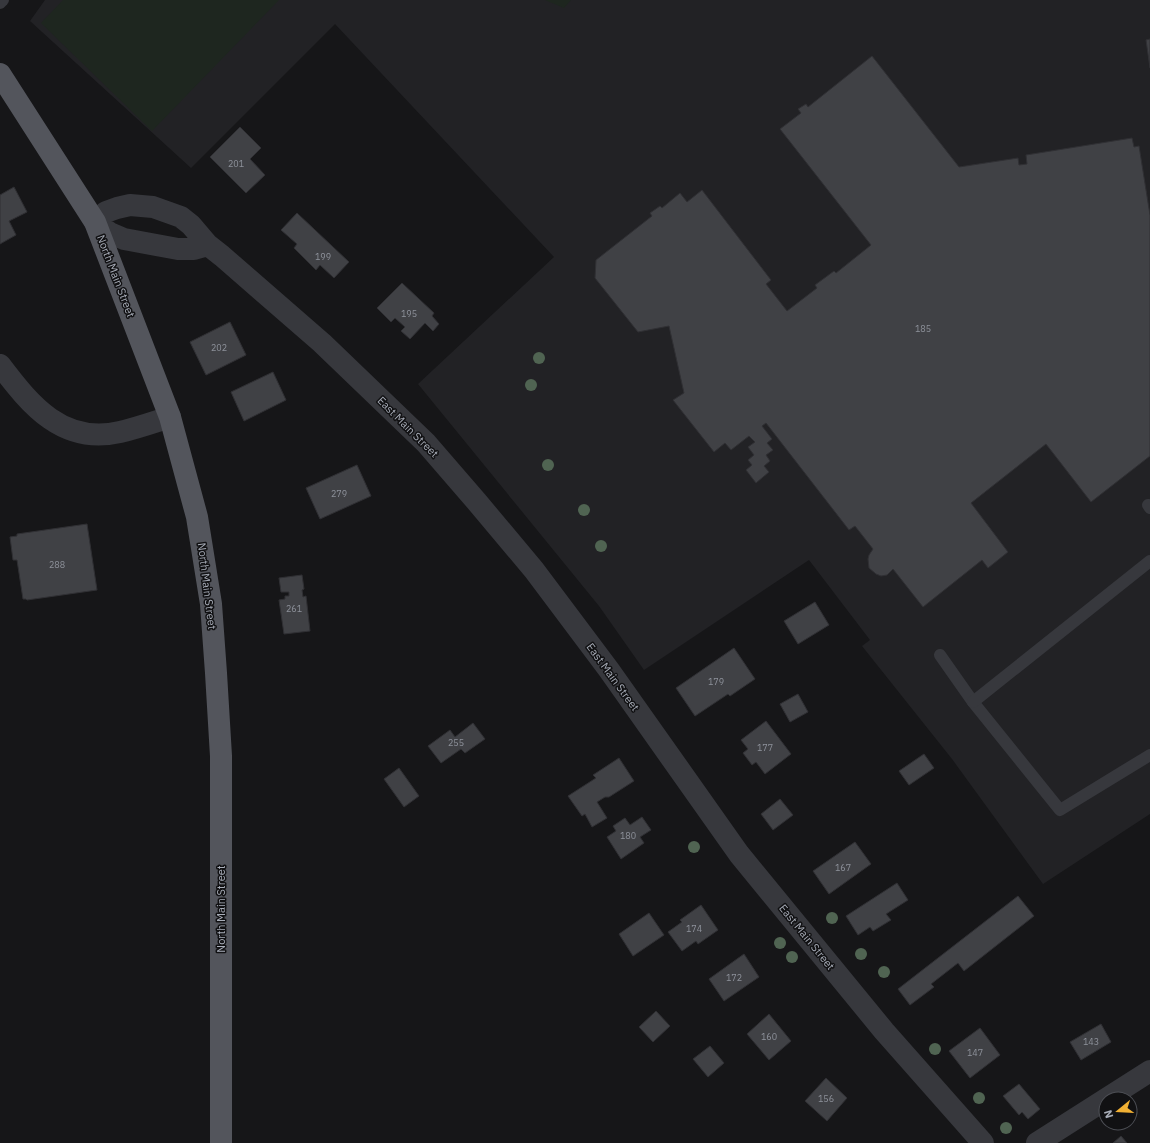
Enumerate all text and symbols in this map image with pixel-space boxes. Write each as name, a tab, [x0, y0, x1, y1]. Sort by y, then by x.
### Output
house number: 201	[228, 158, 244, 169]
street label: North Main Street	[94, 233, 138, 319]
house number: 199	[315, 251, 331, 262]
house number: 195	[401, 308, 417, 319]
house number: 185	[915, 323, 931, 334]
house number: 202	[211, 342, 227, 353]
street label: East Main Street	[375, 394, 442, 461]
house number: 279	[331, 488, 347, 499]
street label: North Main Street	[195, 542, 219, 630]
house number: 288	[49, 559, 65, 570]
house number: 261	[286, 603, 302, 614]
street label: East Main Street	[584, 640, 642, 714]
house number: 179	[708, 676, 724, 687]
house number: 255	[448, 737, 464, 748]
house number: 177	[757, 742, 773, 753]
house number: 180	[620, 830, 636, 841]
house number: 167	[835, 862, 851, 873]
street label: North Main Street	[214, 865, 228, 953]
street label: East Main Street	[776, 901, 838, 973]
house number: 174	[686, 923, 702, 934]
house number: 172	[726, 972, 742, 983]
house number: 160	[761, 1031, 777, 1042]
house number: 143	[1083, 1036, 1099, 1047]
house number: 147	[967, 1047, 983, 1058]
north arrow	[1098, 1091, 1138, 1131]
house number: 156	[818, 1093, 834, 1104]
text: N	[1101, 1108, 1116, 1120]

